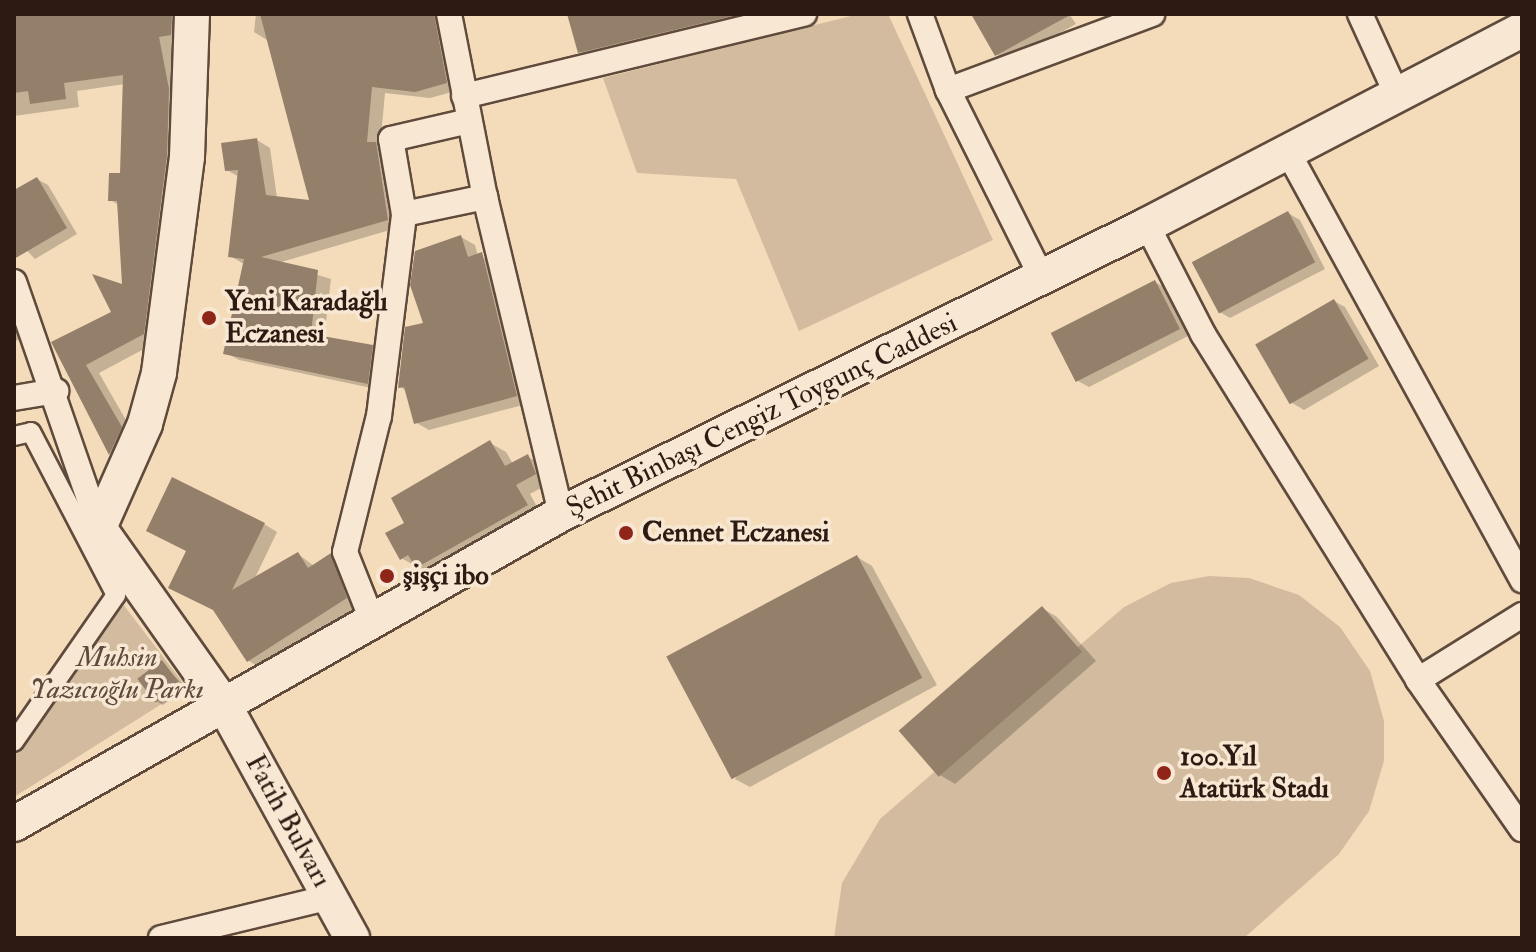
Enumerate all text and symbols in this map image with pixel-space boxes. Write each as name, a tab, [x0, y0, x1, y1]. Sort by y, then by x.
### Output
place label: Yeni Karadağlı Eczanesi	[225, 285, 388, 351]
street label: Şehit Binbaşı Cengiz Toygunç Caddesi	[561, 307, 963, 525]
marker: Yeni Karadağlı Eczanesi	[200, 309, 218, 327]
place label: Cennet Eczanesi	[642, 516, 829, 550]
marker: Cennet Eczanesi	[617, 524, 635, 542]
place label: şişçi ibo	[403, 559, 489, 593]
marker: şişçi ibo	[378, 567, 396, 585]
park label: Muhsin Yazıcıoğlu Parkı	[30, 641, 204, 707]
place label: 100.Yıl Atatürk Stadı	[1180, 740, 1329, 806]
street label: Fatih Bulvarı	[238, 749, 338, 893]
marker: 100.Yıl Atatürk Stadı	[1155, 764, 1173, 782]

